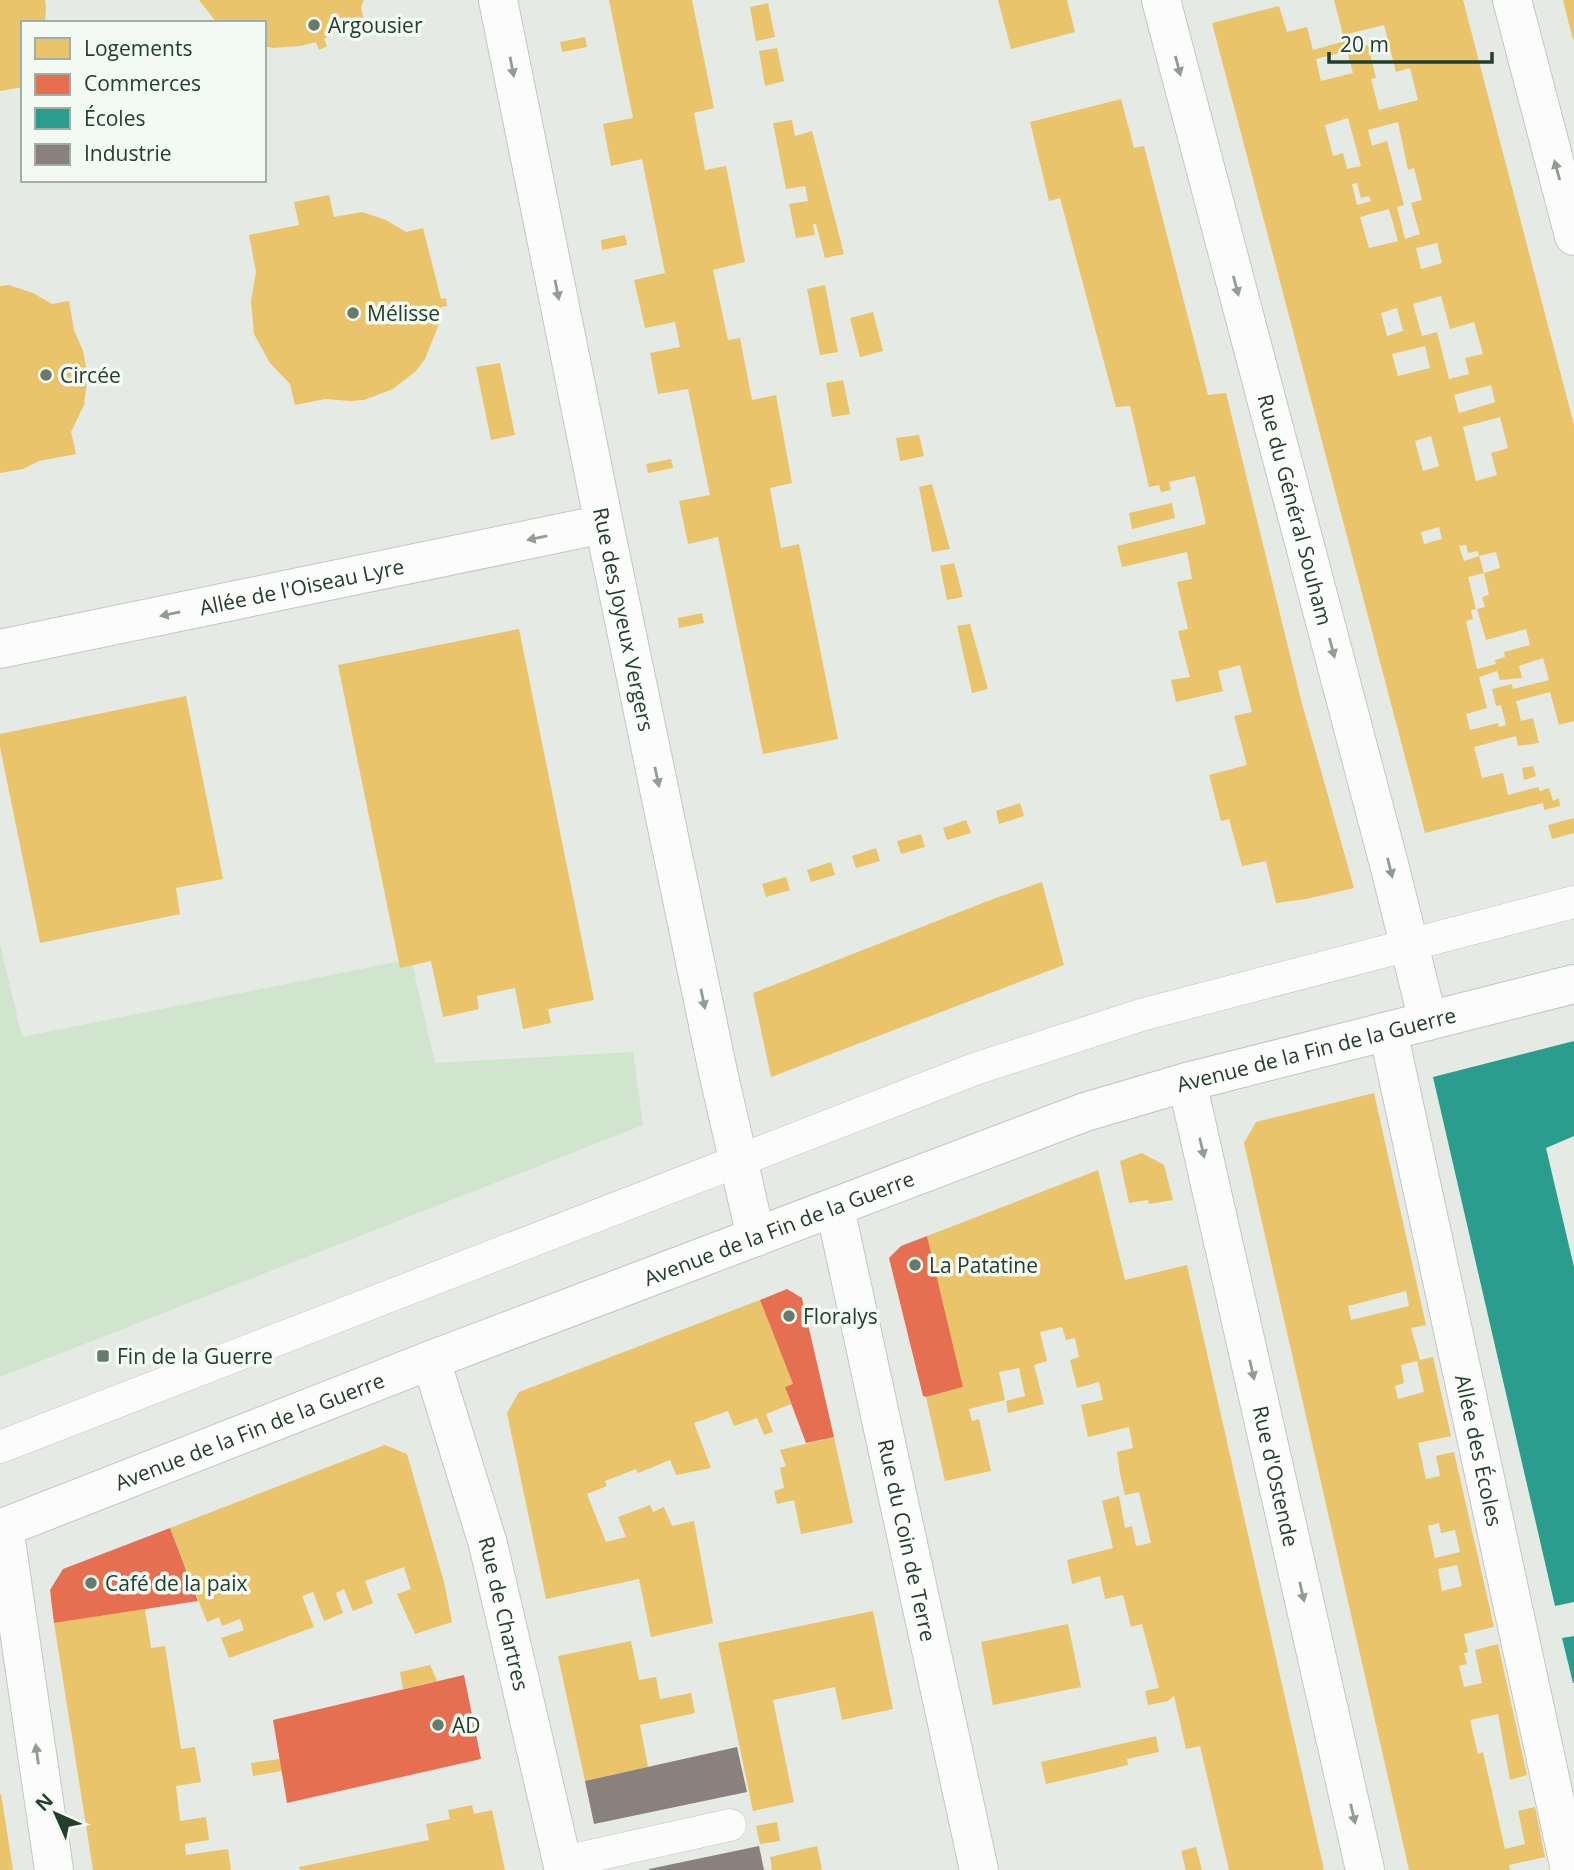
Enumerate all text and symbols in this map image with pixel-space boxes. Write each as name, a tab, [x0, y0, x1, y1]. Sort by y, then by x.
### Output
place label: Argousier	[328, 11, 423, 39]
marker: Argousier	[306, 17, 322, 33]
legend	[21, 21, 266, 182]
scale bar	[1329, 21, 1492, 65]
text: 20 m	[1340, 30, 1389, 58]
text: Logements	[84, 34, 192, 62]
one-way arrow	[1173, 55, 1184, 77]
one-way arrow	[506, 56, 517, 78]
text: Commerces	[84, 69, 201, 97]
text: Écoles	[84, 104, 145, 132]
text: Industrie	[84, 139, 172, 167]
one-way arrow	[1551, 159, 1562, 181]
one-way arrow	[1232, 276, 1242, 297]
one-way arrow	[551, 279, 562, 301]
place label: Mélisse	[367, 299, 440, 327]
marker: Mélisse	[345, 305, 361, 321]
place label: Circée	[60, 361, 121, 389]
marker: Circée	[38, 367, 54, 383]
street label: Rue du Général Souham	[1252, 391, 1339, 628]
street label: Rue des Joyeux Vergers	[587, 505, 661, 734]
one-way arrow	[526, 533, 548, 544]
street label: Allée de l'Oiseau Lyre	[197, 552, 406, 621]
one-way arrow	[159, 608, 181, 619]
one-way arrow	[1327, 637, 1338, 659]
one-way arrow	[651, 766, 662, 788]
one-way arrow	[1385, 857, 1396, 879]
one-way arrow	[698, 988, 709, 1010]
street label: Avenue de la Fin de la Guerre	[1173, 1000, 1459, 1098]
one-way arrow	[1196, 1137, 1207, 1159]
street label: Avenue de la Fin de la Guerre	[640, 1164, 918, 1292]
place label: La Patatine	[929, 1251, 1038, 1279]
marker: La Patatine	[907, 1257, 923, 1273]
place label: Floralys	[803, 1302, 878, 1330]
marker: Floralys	[781, 1308, 797, 1324]
place label: Fin de la Guerre	[117, 1342, 273, 1370]
marker: Fin de la Guerre	[95, 1348, 111, 1364]
one-way arrow	[1247, 1359, 1258, 1381]
street label: Avenue de la Fin de la Guerre	[111, 1366, 388, 1497]
street label: Allée des Écoles	[1449, 1372, 1509, 1529]
street label: Rue d'Ostende	[1247, 1403, 1306, 1549]
street label: Rue du Coin de Terre	[872, 1436, 943, 1644]
street label: Rue de Chartres	[472, 1533, 536, 1693]
place label: Café de la paix	[105, 1569, 248, 1597]
marker: Café de la paix	[83, 1575, 99, 1591]
one-way arrow	[1297, 1581, 1308, 1603]
place label: AD	[452, 1711, 481, 1739]
marker: AD	[430, 1717, 446, 1733]
one-way arrow	[31, 1743, 42, 1765]
north arrow	[21, 1779, 91, 1849]
text: N	[29, 1787, 59, 1817]
one-way arrow	[1347, 1803, 1358, 1825]

